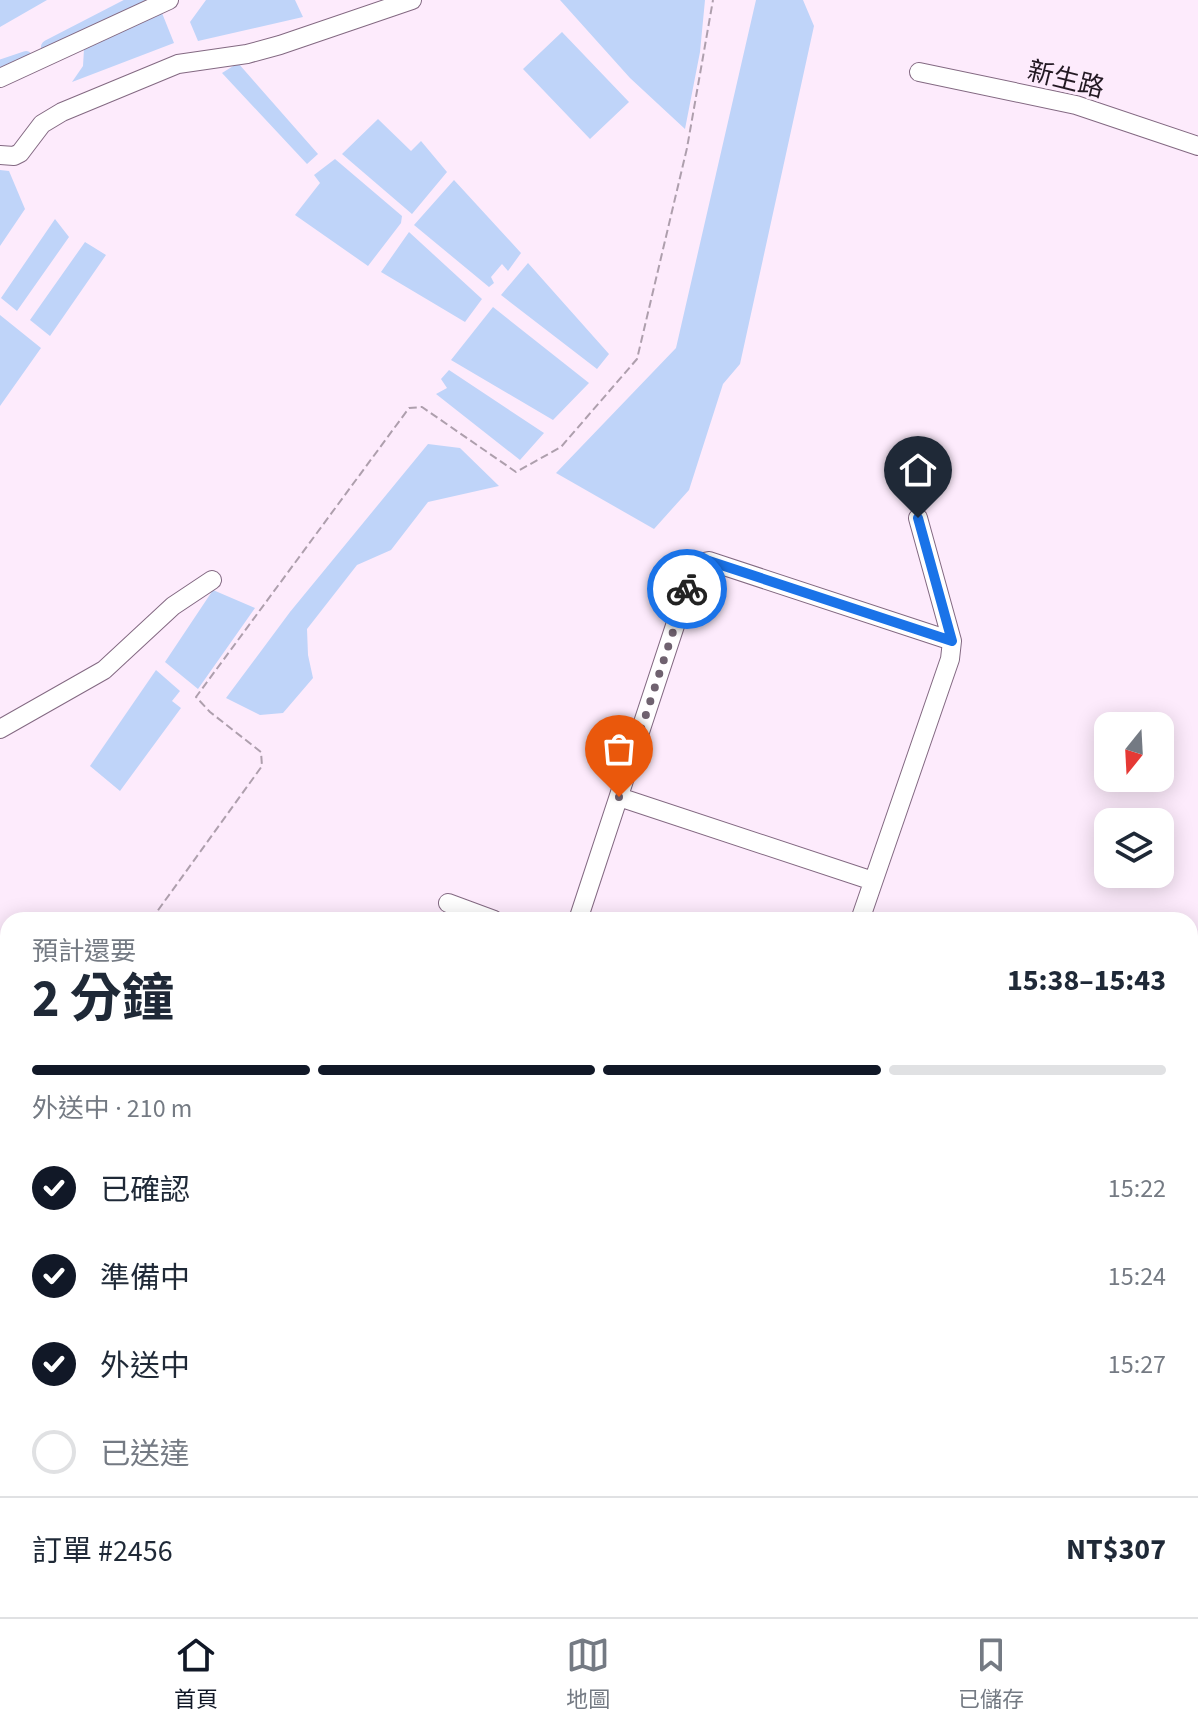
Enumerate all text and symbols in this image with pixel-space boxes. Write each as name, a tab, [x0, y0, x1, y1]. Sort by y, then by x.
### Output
street label: 新生路	[1024, 52, 1108, 107]
pin	[884, 436, 952, 518]
icon: home	[896, 448, 940, 492]
courier	[647, 549, 727, 629]
icon: bike	[665, 567, 709, 611]
north arrow	[1094, 712, 1174, 792]
map controls	[1094, 712, 1174, 888]
pin	[585, 715, 653, 797]
icon: bag	[597, 727, 641, 771]
button: layers	[1094, 808, 1174, 888]
text: 預計還要	[32, 933, 136, 970]
text: 15:38–15:43	[1007, 959, 1166, 1002]
text: 2 分鐘	[32, 963, 174, 1037]
text: 外送中 · 210 m	[32, 1090, 192, 1127]
icon: check	[32, 1166, 76, 1210]
text: 已確認	[100, 1169, 190, 1212]
text: 15:22	[1108, 1170, 1166, 1207]
icon: check	[32, 1254, 76, 1298]
text: 準備中	[100, 1257, 190, 1300]
text: 15:24	[1108, 1258, 1166, 1295]
icon: check	[32, 1342, 76, 1386]
text: 外送中	[100, 1345, 190, 1388]
text: 15:27	[1108, 1346, 1166, 1383]
text: 已送達	[100, 1433, 190, 1476]
text: NT$307	[1066, 1528, 1166, 1571]
text: 訂單 #2456	[32, 1530, 173, 1573]
tab: 首頁	[174, 1633, 218, 1716]
tab: 地圖	[566, 1633, 610, 1716]
tab: 已儲存	[958, 1633, 1024, 1716]

